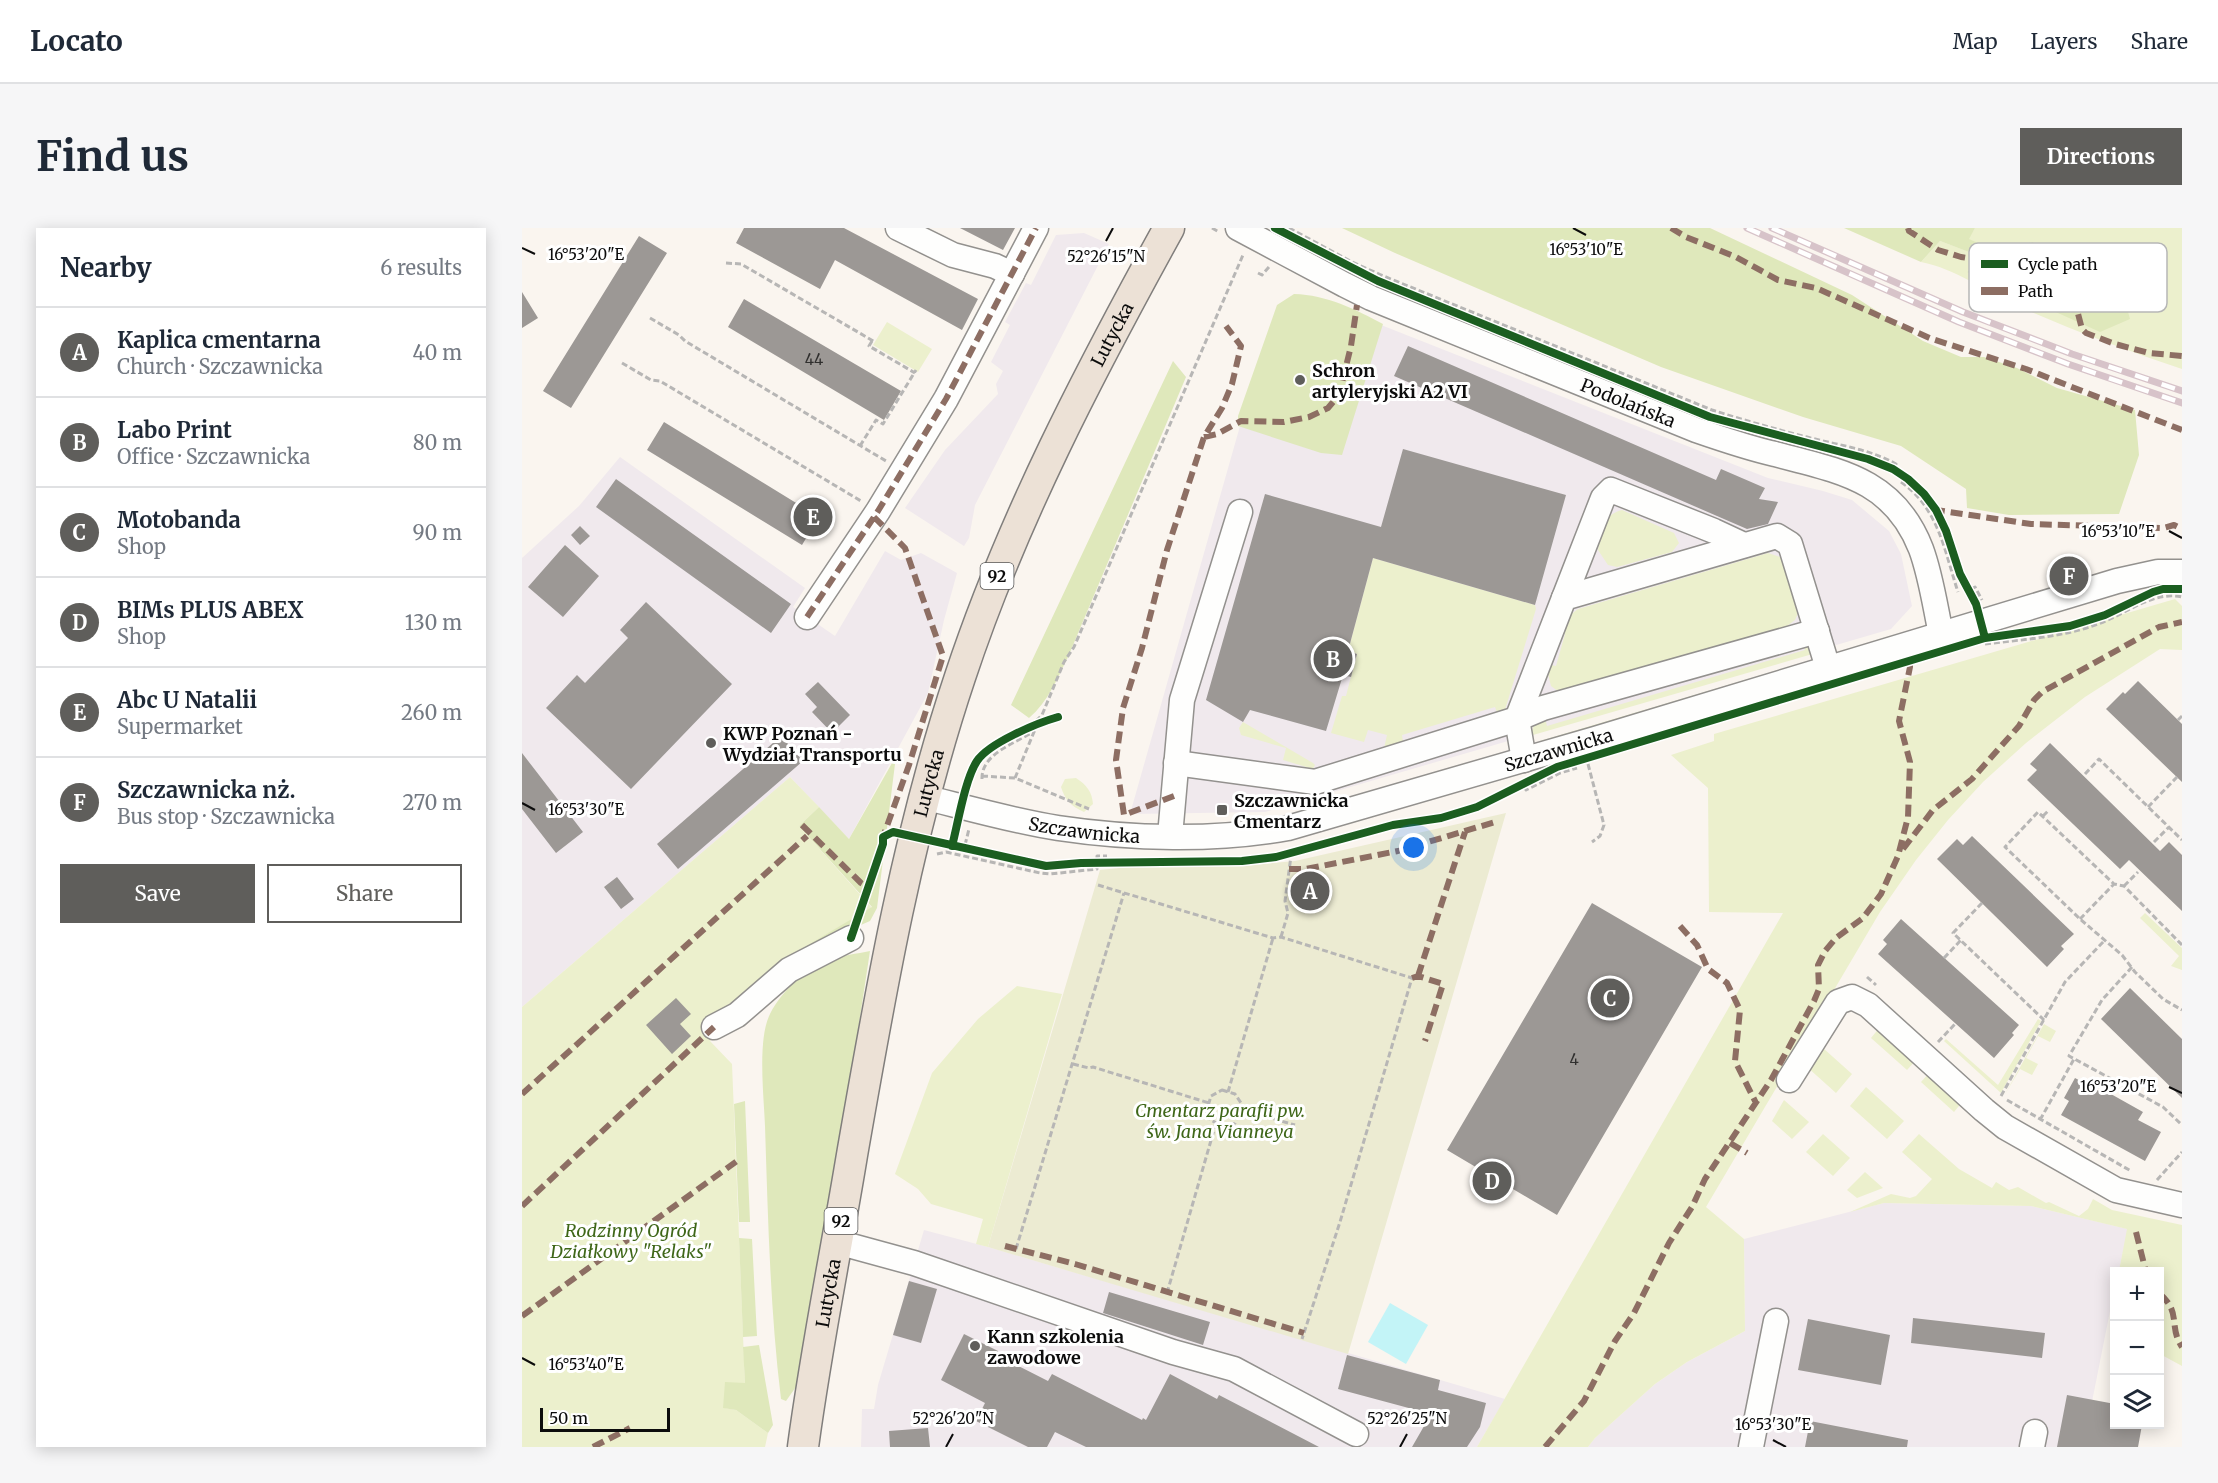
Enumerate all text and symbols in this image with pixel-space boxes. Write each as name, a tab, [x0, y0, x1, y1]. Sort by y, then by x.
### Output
text: Locato	[30, 23, 123, 59]
text: Map	[1953, 28, 1998, 55]
text: Layers	[2031, 28, 2098, 55]
text: Share	[2131, 28, 2188, 55]
button: Directions	[2020, 128, 2182, 185]
text: Find us	[36, 130, 189, 182]
text: 16°53'10"E	[1549, 240, 1623, 259]
legend	[1969, 243, 2167, 312]
text: 16°53'20"E	[548, 245, 624, 264]
text: 52°26'15"N	[1067, 247, 1145, 266]
text: Nearby	[60, 251, 152, 284]
text: Cycle path	[2018, 254, 2098, 274]
text: 6 results	[380, 255, 462, 280]
text: Path	[2018, 281, 2054, 301]
street label: Lutycka	[1085, 298, 1138, 370]
text: Kaplica cmentarna	[117, 326, 321, 354]
text: A	[72, 340, 87, 365]
text: 40 m	[412, 340, 462, 365]
house number: 44	[805, 350, 823, 369]
text: Church · Szczawnicka	[117, 354, 323, 379]
place label: Schron artyleryjski A2 VI	[1312, 359, 1468, 403]
marker: Schron artyleryjski A2 VI	[1293, 373, 1307, 387]
street label: Podolańska	[1577, 373, 1679, 432]
text: Labo Print	[117, 416, 232, 444]
text: B	[73, 430, 86, 455]
text: 80 m	[413, 430, 462, 455]
text: Office · Szczawnicka	[117, 444, 310, 469]
pin: E	[794, 494, 832, 540]
text: Motobanda	[117, 506, 241, 534]
text: C	[73, 520, 86, 545]
text: 90 m	[412, 520, 462, 545]
text: 16°53'10"E	[2081, 522, 2155, 541]
text: Shop	[117, 534, 166, 559]
pin: F	[2050, 554, 2088, 598]
road number: 92	[980, 563, 1014, 589]
text: BIMs PLUS ABEX	[117, 596, 304, 624]
text: D	[72, 610, 87, 635]
text: 130 m	[405, 610, 462, 635]
text: Shop	[117, 624, 166, 649]
pin: B	[1314, 636, 1352, 682]
text: Abc U Natalii	[117, 686, 257, 714]
text: E	[73, 700, 86, 725]
text: 260 m	[401, 700, 462, 725]
text: Supermarket	[117, 714, 243, 739]
place label: KWP Poznań - Wydział Transportu	[722, 722, 902, 766]
street label: Szczawnicka	[1501, 723, 1616, 776]
marker: KWP Poznań - Wydział Transportu	[704, 736, 718, 750]
street label: Lutycka	[908, 746, 949, 819]
text: Szczawnicka nż.	[117, 776, 296, 804]
place label: Szczawnicka Cmentarz	[1234, 789, 1349, 833]
text: F	[73, 790, 86, 815]
text: 270 m	[402, 790, 462, 815]
text: 16°53'30"E	[548, 800, 624, 819]
marker: Szczawnicka Cmentarz	[1215, 803, 1229, 817]
text: Bus stop · Szczawnicka	[117, 804, 335, 829]
street label: Szczawnicka	[1027, 811, 1141, 848]
your location	[1399, 833, 1428, 862]
button: Save	[60, 864, 255, 923]
button: Share	[267, 864, 462, 923]
pin: A	[1290, 868, 1330, 914]
pin: C	[1590, 976, 1630, 1020]
house number: 4	[1569, 1050, 1579, 1069]
text: 16°53'20"E	[2080, 1077, 2156, 1096]
park label: Cmentarz parafii pw. św. Jana Vianneya	[1135, 1099, 1305, 1143]
pin: D	[1472, 1158, 1512, 1204]
road number: 92	[824, 1208, 858, 1234]
park label: Rodzinny Ogród Działkowy "Relaks"	[549, 1219, 712, 1263]
street label: Lutycka	[810, 1256, 845, 1329]
map controls	[2110, 1267, 2164, 1429]
button: +	[2110, 1267, 2164, 1321]
button: −	[2110, 1321, 2164, 1375]
place label: Kann szkolenia zawodowe	[987, 1325, 1124, 1369]
marker: Kann szkolenia zawodowe	[968, 1339, 982, 1353]
text: 16°53'40"E	[549, 1355, 624, 1374]
button: layers	[2110, 1375, 2164, 1429]
scale bar	[540, 1405, 670, 1432]
text: 50 m	[549, 1408, 588, 1428]
text: 52°26'20"N	[912, 1409, 994, 1428]
text: 52°26'25"N	[1367, 1409, 1447, 1428]
text: 16°53'30"E	[1735, 1415, 1811, 1434]

